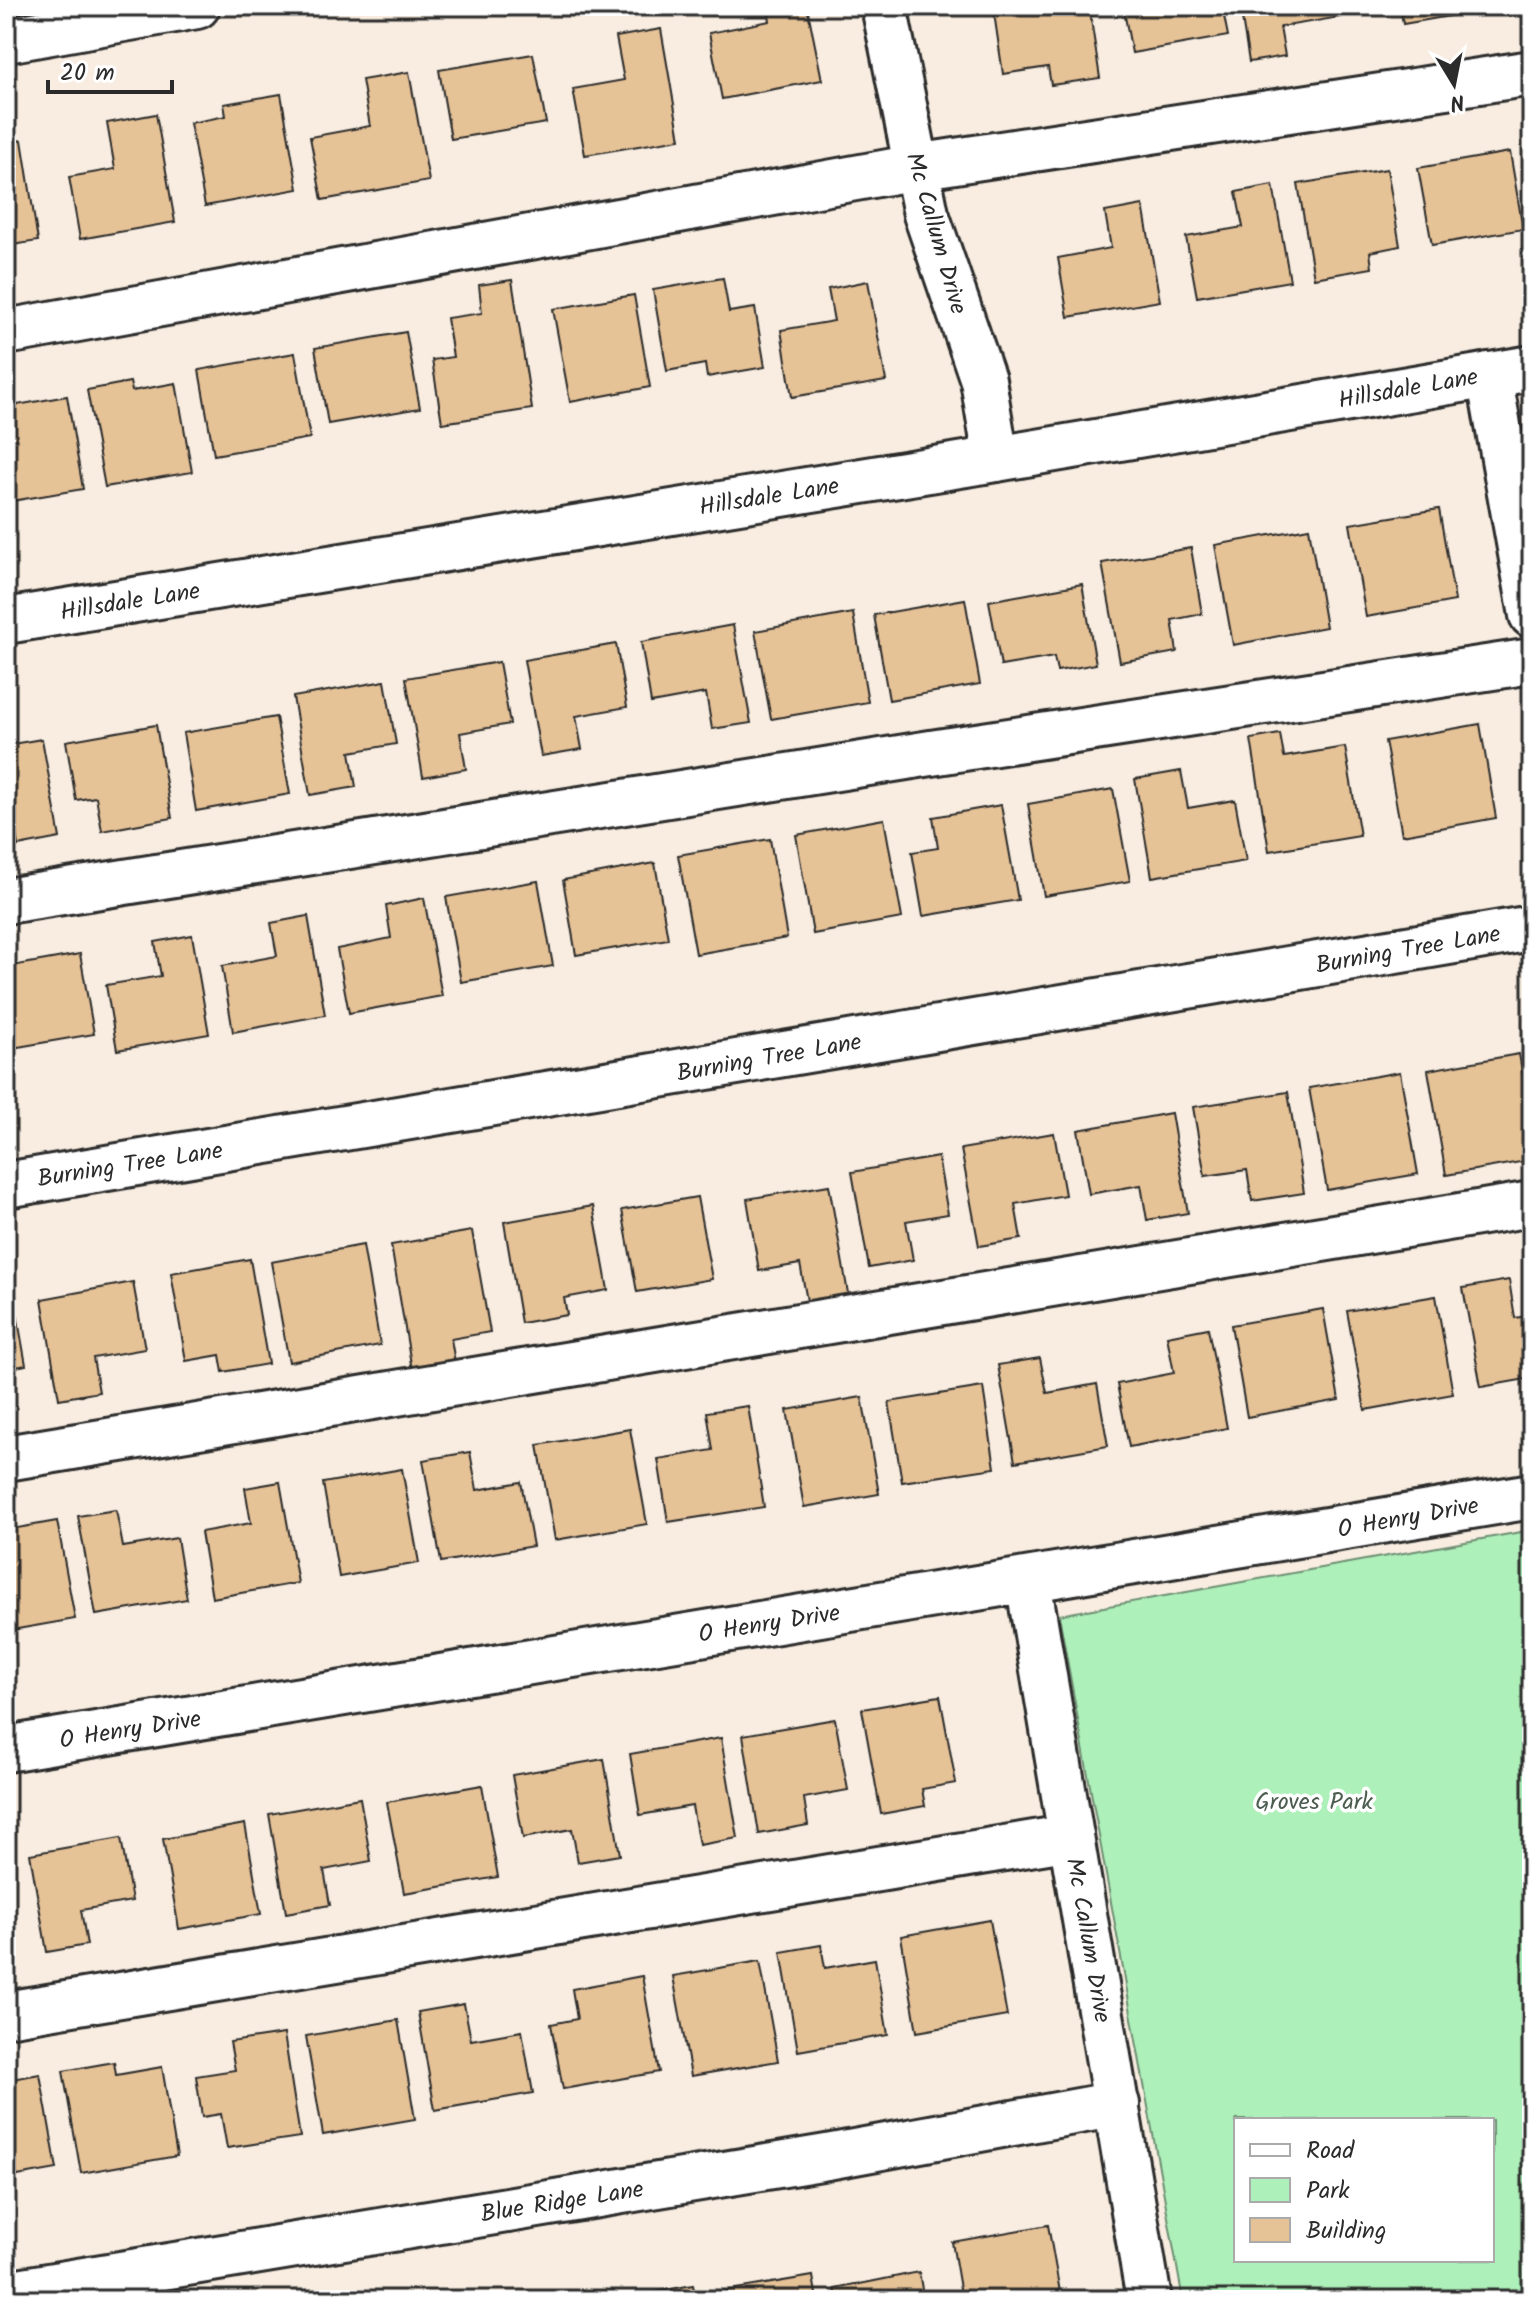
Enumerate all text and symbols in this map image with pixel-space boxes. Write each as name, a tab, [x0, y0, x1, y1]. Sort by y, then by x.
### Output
scale bar	[48, 44, 172, 94]
north arrow	[1414, 44, 1494, 124]
text: 20 m	[60, 54, 115, 93]
text: N	[1447, 83, 1467, 120]
street label: Mc Callum Drive	[894, 148, 977, 319]
street label: Hillsdale Lane	[1335, 358, 1481, 421]
street label: Hillsdale Lane	[696, 467, 842, 528]
street label: Hillsdale Lane	[57, 572, 203, 633]
street label: Burning Tree Lane	[1313, 915, 1504, 986]
street label: Burning Tree Lane	[674, 1023, 865, 1094]
street label: Burning Tree Lane	[35, 1132, 226, 1199]
street label: O Henry Drive	[1335, 1487, 1482, 1550]
street label: O Henry Drive	[696, 1594, 843, 1655]
street label: O Henry Drive	[57, 1700, 204, 1761]
park label: Groves Park	[1255, 1783, 1374, 1822]
street label: Mc Callum Drive	[1054, 1855, 1121, 2026]
legend	[1234, 2118, 1494, 2262]
text: Road	[1306, 2132, 1355, 2171]
street label: Blue Ridge Lane	[478, 2170, 647, 2235]
text: Park	[1306, 2172, 1350, 2211]
text: Building	[1306, 2212, 1386, 2251]

